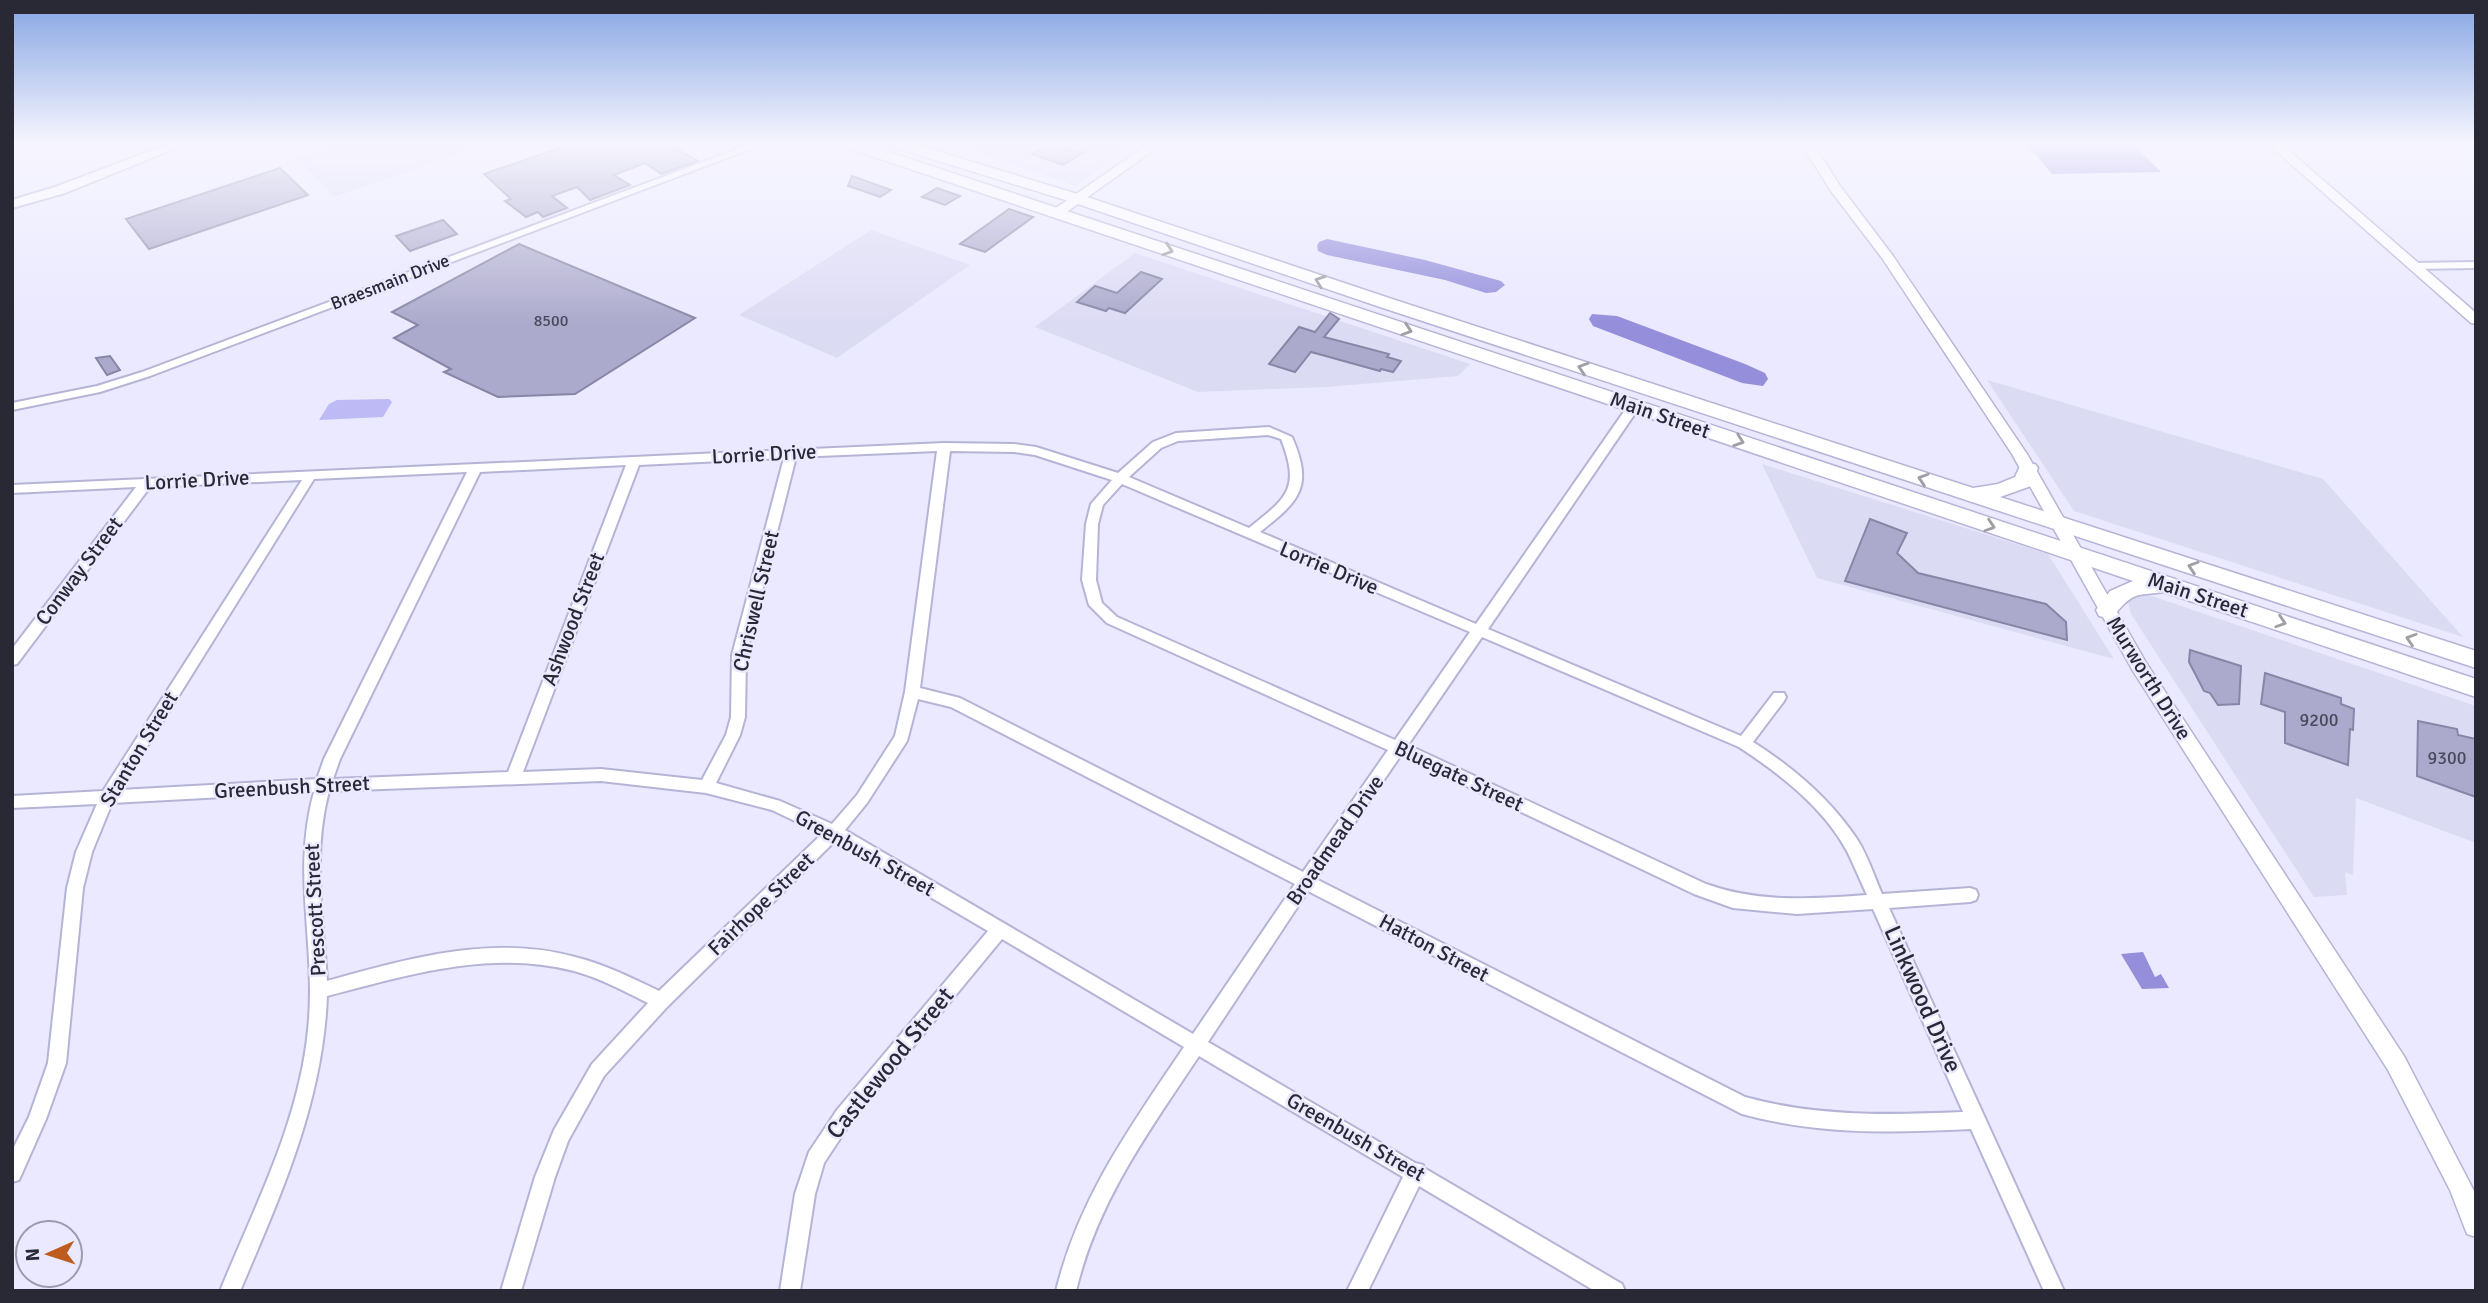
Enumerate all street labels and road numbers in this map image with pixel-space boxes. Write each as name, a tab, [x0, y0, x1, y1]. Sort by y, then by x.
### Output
street label: Braesmain Drive	[327, 249, 453, 315]
street label: Main Street	[1607, 386, 1713, 444]
street label: Lorrie Drive	[711, 438, 817, 470]
street label: Lorrie Drive	[144, 464, 250, 496]
street label: Conway Street	[30, 512, 128, 630]
street label: Chriswell Street	[727, 528, 785, 674]
street label: Lorrie Drive	[1276, 536, 1382, 600]
street label: Ashwood Street	[536, 549, 610, 689]
street label: Main Street	[2144, 567, 2252, 623]
street label: Murworth Drive	[2101, 611, 2197, 745]
street label: Stanton Street	[94, 687, 184, 811]
street label: Bluegate Street	[1390, 735, 1528, 817]
street label: Greenbush Street	[214, 770, 370, 804]
street label: Broadmead Drive	[1281, 770, 1389, 910]
street label: Greenbush Street	[791, 804, 939, 902]
street label: Prescott Street	[299, 843, 331, 977]
street label: Fairhope Street	[702, 847, 820, 961]
street label: Hatton Street	[1375, 908, 1493, 988]
street label: Linkwood Drive	[1877, 921, 1969, 1077]
street label: Castlewood Street	[820, 981, 960, 1145]
street label: Greenbush Street	[1282, 1087, 1430, 1187]

